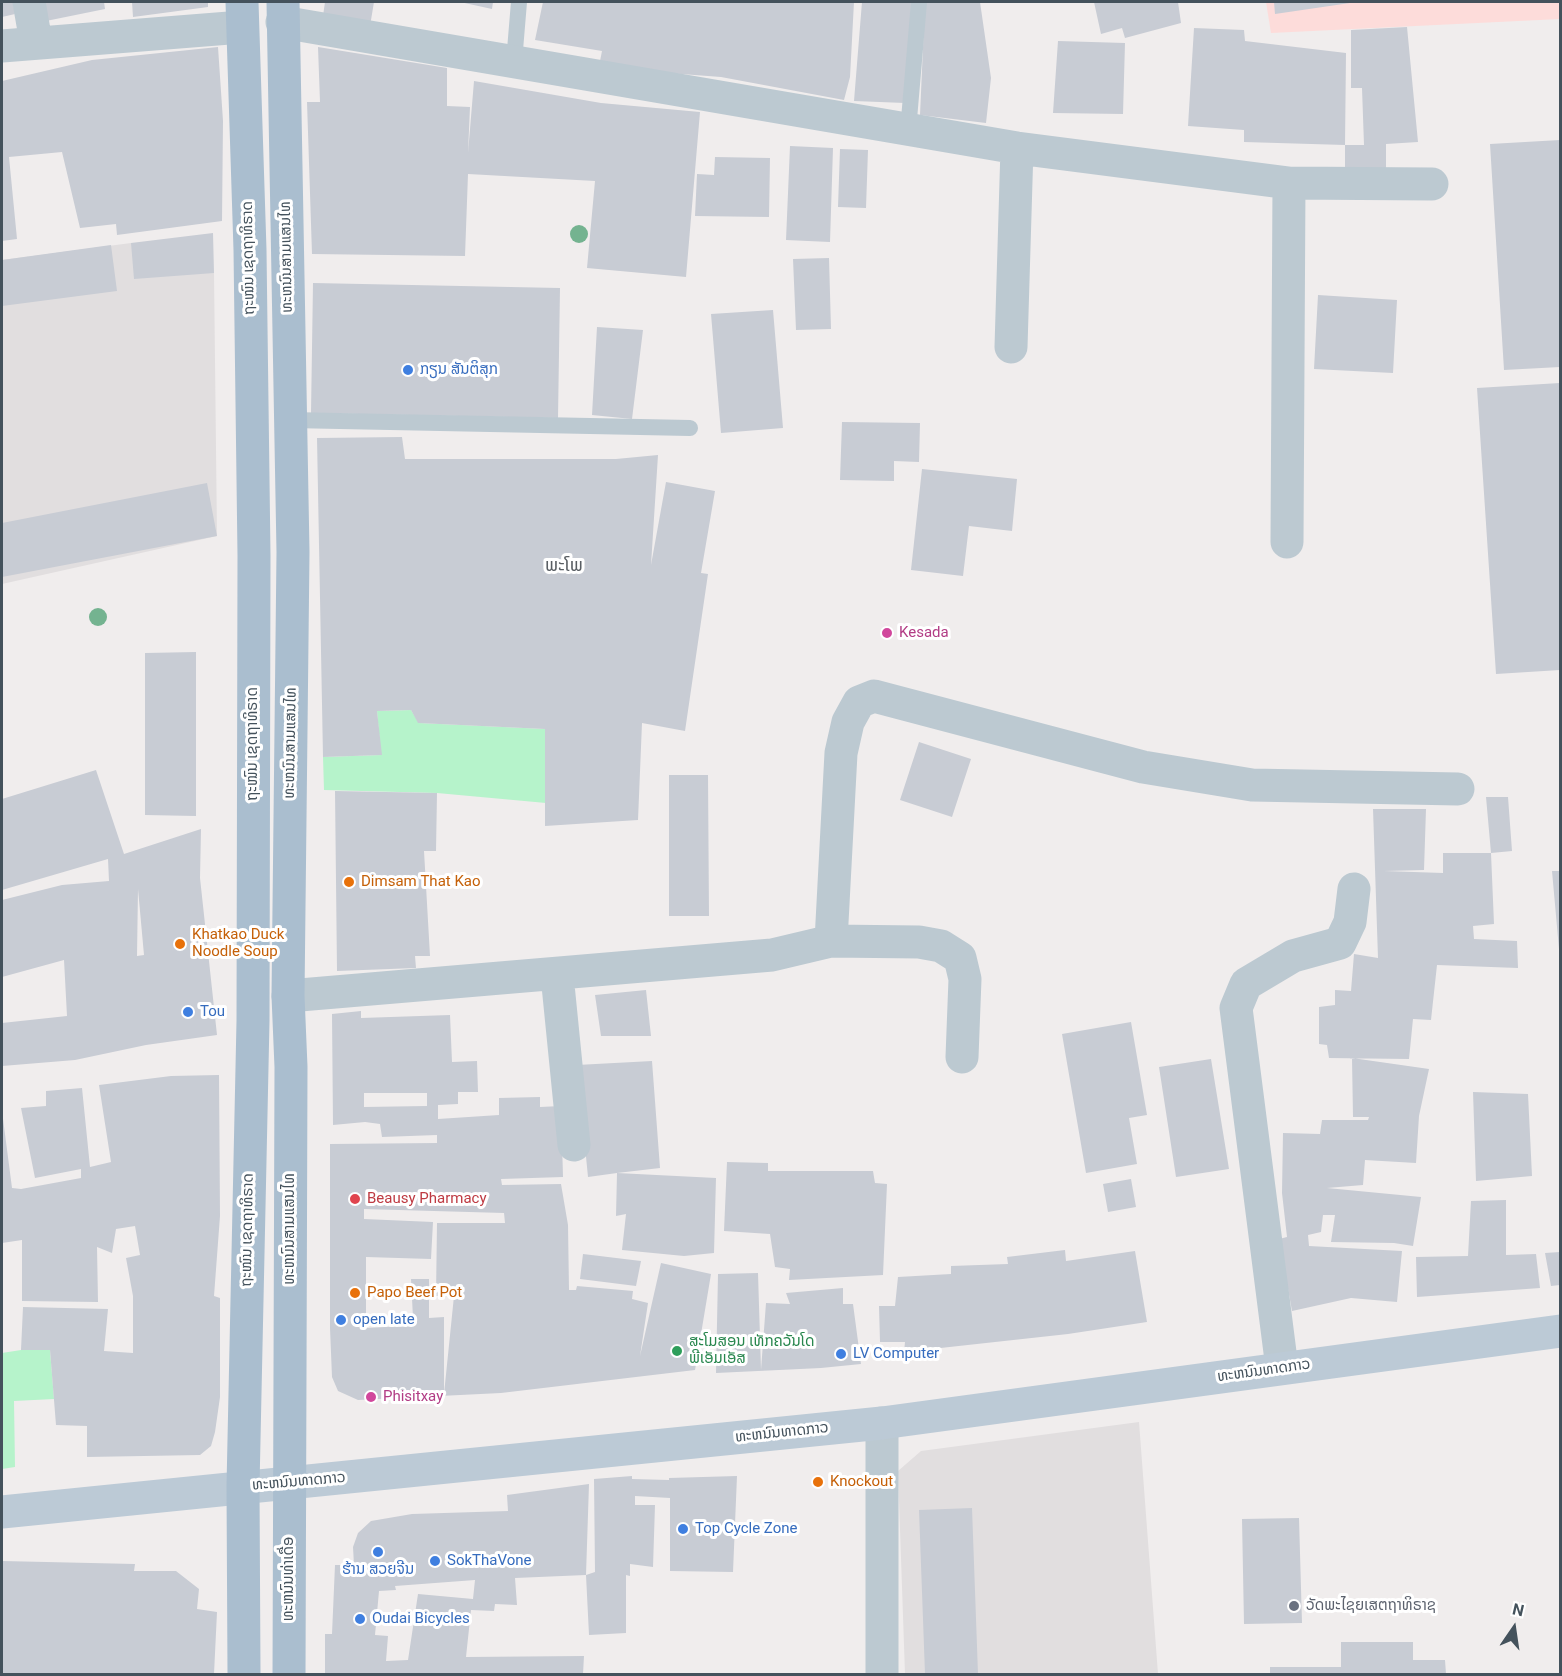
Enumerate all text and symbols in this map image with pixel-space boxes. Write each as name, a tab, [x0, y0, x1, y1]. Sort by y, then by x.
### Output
street label: ຖະໜົນ ເຊດຖາທິຣາດ	[239, 201, 259, 315]
street label: ທະຫນົນສາມແສນໄທ	[277, 201, 297, 313]
place label: ກຽນ ສັນຕິສຸກ	[420, 361, 498, 379]
marker: ກຽນ ສັນຕິສຸກ	[401, 363, 415, 377]
district label: ພະໂພ	[545, 555, 583, 577]
place label: Kesada	[899, 624, 949, 642]
marker: Kesada	[880, 626, 894, 640]
street label: ຖະໜົນ ເຊດຖາທິຣາດ	[244, 687, 262, 801]
street label: ທະຫນົນສາມແສນໄທ	[281, 687, 301, 799]
place label: Dimsam That Kao	[361, 873, 481, 891]
marker: Dimsam That Kao	[342, 875, 356, 889]
place label: Khatkao Duck Noodle Soup	[192, 926, 284, 961]
marker: Khatkao Duck Noodle Soup	[173, 937, 187, 951]
place label: Tou	[200, 1003, 225, 1021]
marker: Tou	[181, 1005, 195, 1019]
street label: ຖະໜົນ ເຊດຖາທິຣາດ	[238, 1173, 258, 1287]
street label: ທະຫນົນສາມແສນໄທ	[281, 1173, 299, 1285]
place label: Beausy Pharmacy	[367, 1190, 487, 1208]
marker: Beausy Pharmacy	[348, 1192, 362, 1206]
place label: Papo Beef Pot	[367, 1284, 462, 1302]
marker: Papo Beef Pot	[348, 1286, 362, 1300]
place label: open late	[353, 1311, 415, 1329]
marker: open late	[334, 1313, 348, 1327]
place label: ສະໂມສອນ ເທັກຄວັນໂດ ພີເອັມເອັສ	[689, 1333, 815, 1368]
marker: ສະໂມສອນ ເທັກຄວັນໂດ ພີເອັມເອັສ	[670, 1344, 684, 1358]
place label: LV Computer	[853, 1345, 939, 1363]
marker: LV Computer	[834, 1347, 848, 1361]
street label: ທະຫນົນທາດກາວ	[1216, 1356, 1312, 1386]
place label: Phisitxay	[383, 1388, 443, 1406]
marker: Phisitxay	[364, 1390, 378, 1404]
street label: ທະຫນົນທາດກາວ	[734, 1419, 830, 1447]
street label: ທະຫນົນທາດກາວ	[251, 1469, 347, 1495]
place label: Knockout	[830, 1473, 893, 1491]
marker: Knockout	[811, 1475, 825, 1489]
place label: Top Cycle Zone	[695, 1520, 797, 1538]
marker: Top Cycle Zone	[676, 1522, 690, 1536]
street label: ທະຫນົນທ່າເດື່ອ	[280, 1537, 298, 1621]
marker: ຮ້ານ ສວຍຈີນ	[371, 1545, 385, 1559]
place label: SokThaVone	[447, 1552, 531, 1570]
marker: SokThaVone	[428, 1554, 442, 1568]
place label: ຮ້ານ ສວຍຈີນ	[342, 1561, 414, 1579]
place label: ວັດພະໄຊຍເສຕຖາທິຣາຊ	[1306, 1597, 1436, 1615]
north arrow	[1484, 1598, 1544, 1658]
marker: ວັດພະໄຊຍເສຕຖາທິຣາຊ	[1287, 1599, 1301, 1613]
text: N	[1511, 1599, 1526, 1620]
place label: Oudai Bicycles	[372, 1610, 470, 1628]
marker: Oudai Bicycles	[353, 1612, 367, 1626]

